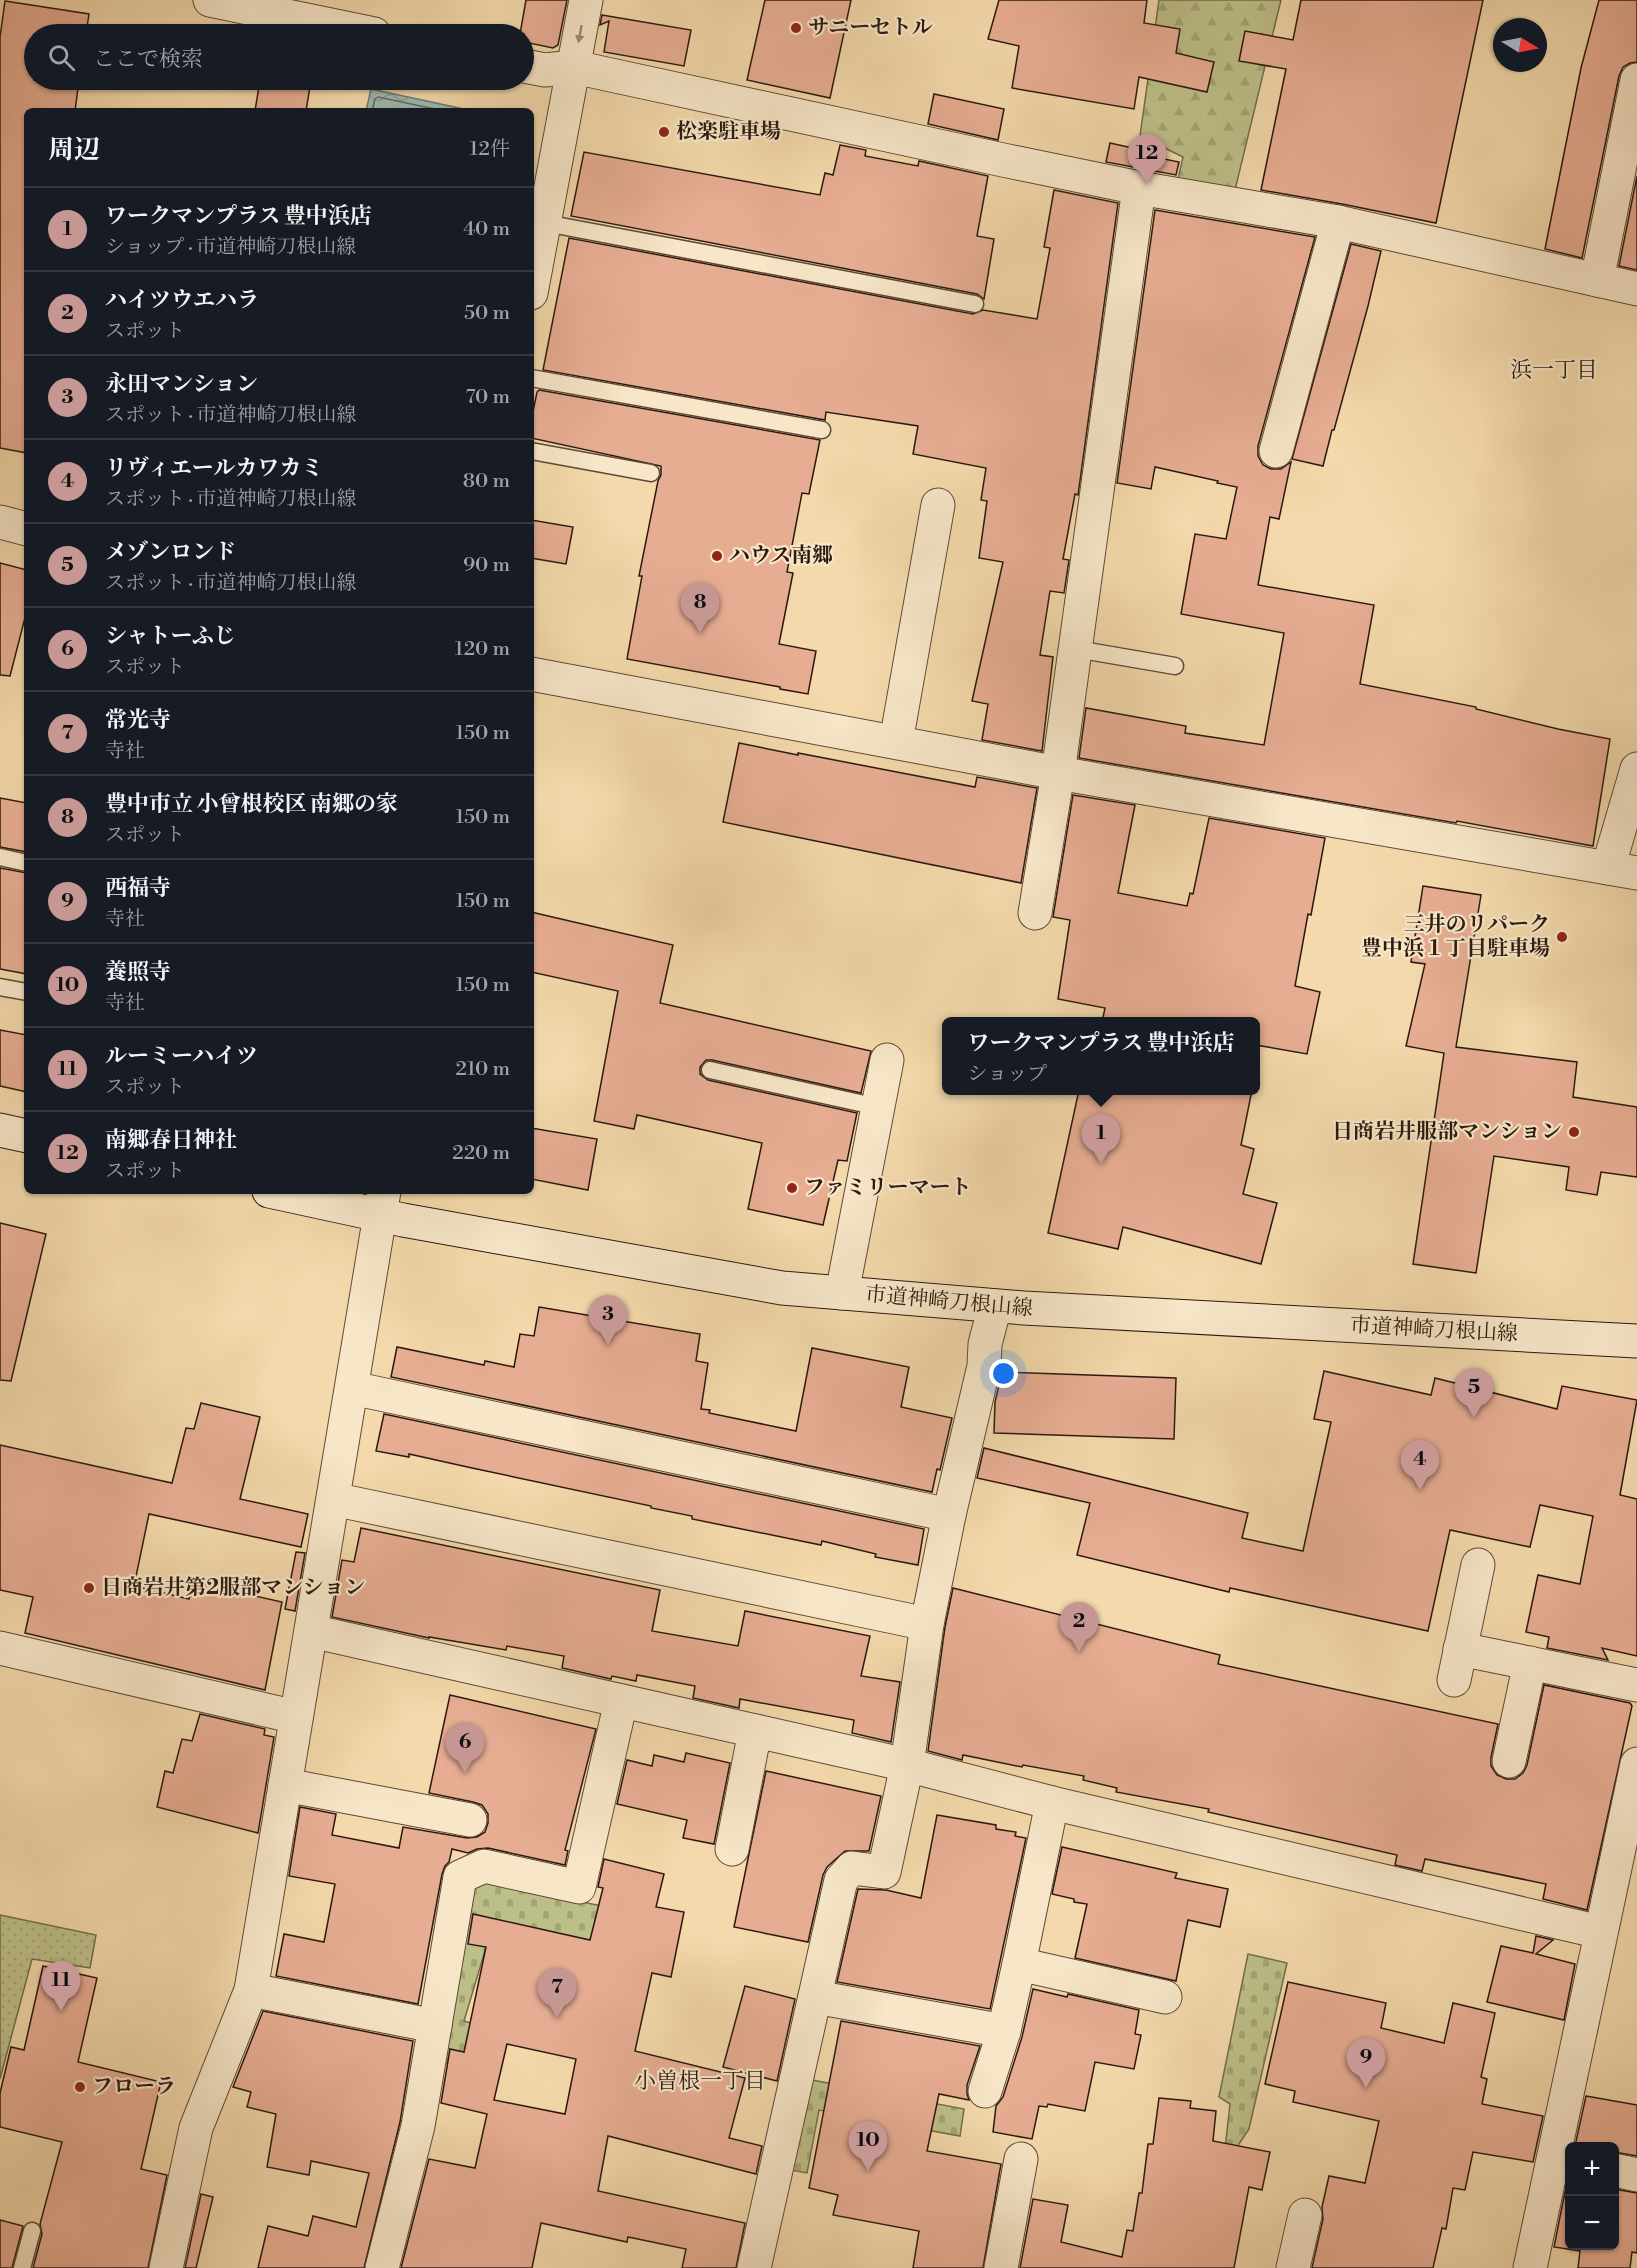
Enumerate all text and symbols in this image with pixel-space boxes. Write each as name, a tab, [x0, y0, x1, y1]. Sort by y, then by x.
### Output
place label: サニーセトル	[808, 15, 933, 41]
north arrow	[1493, 18, 1547, 72]
marker: サニーセトル	[789, 21, 803, 35]
search box	[24, 24, 534, 90]
one-way arrow	[575, 24, 584, 43]
icon: search	[45, 41, 78, 74]
text: ここで検索	[93, 46, 203, 73]
place label: 松楽駐車場	[676, 119, 781, 145]
marker: 松楽駐車場	[657, 125, 671, 139]
text: 周辺	[48, 134, 100, 166]
pin: 12	[1128, 134, 1166, 184]
text: 12件	[470, 137, 510, 162]
text: ワークマンプラス 豊中浜店	[105, 203, 372, 230]
text: 1	[63, 217, 72, 242]
text: 40 m	[463, 217, 510, 242]
text: ショップ · 市道神崎刀根山線	[105, 235, 356, 260]
text: ハイツウエハラ	[105, 287, 259, 314]
text: 2	[61, 301, 74, 326]
text: 50 m	[464, 301, 510, 326]
text: スポット	[105, 319, 185, 344]
district label: 浜一丁目	[1510, 357, 1598, 384]
text: 永田マンション	[105, 371, 258, 398]
text: 3	[61, 385, 74, 410]
text: 70 m	[466, 385, 510, 410]
text: スポット · 市道神崎刀根山線	[105, 403, 357, 428]
text: リヴィエールカワカミ	[105, 455, 323, 482]
text: 4	[61, 469, 74, 494]
text: 80 m	[463, 469, 510, 494]
text: スポット · 市道神崎刀根山線	[105, 487, 357, 512]
text: メゾンロンド	[105, 539, 236, 566]
place label: ハウス南郷	[729, 543, 833, 569]
marker: ハウス南郷	[710, 549, 724, 563]
text: 5	[61, 553, 74, 578]
text: 90 m	[463, 553, 510, 578]
text: スポット · 市道神崎刀根山線	[105, 571, 357, 596]
pin: 8	[680, 584, 720, 633]
text: シャトーふじ	[105, 623, 236, 650]
text: 6	[61, 637, 74, 662]
text: 120 m	[455, 637, 510, 662]
text: スポット	[105, 655, 185, 680]
text: 常光寺	[105, 707, 171, 734]
text: 7	[62, 721, 73, 746]
text: 150 m	[455, 721, 510, 746]
text: 寺社	[105, 739, 145, 764]
text: 豊中市立 小曾根校区 南郷の家	[105, 791, 398, 818]
text: 8	[61, 805, 74, 830]
text: 150 m	[455, 805, 510, 830]
text: スポット	[105, 823, 185, 848]
text: 西福寺	[105, 875, 171, 902]
text: 9	[61, 889, 74, 914]
text: 150 m	[455, 889, 510, 914]
text: 寺社	[105, 907, 145, 932]
place label: 三井のリパーク 豊中浜１丁目駐車場	[1361, 912, 1550, 962]
marker: 三井のリパーク 豊中浜１丁目駐車場	[1555, 930, 1569, 944]
text: 養照寺	[105, 959, 171, 986]
text: 10	[56, 973, 79, 998]
text: 150 m	[455, 973, 510, 998]
text: 寺社	[105, 991, 145, 1016]
popup	[942, 1017, 1260, 1095]
text: ワークマンプラス 豊中浜店	[968, 1030, 1234, 1057]
text: ルーミーハイツ	[105, 1043, 258, 1070]
text: 11	[58, 1057, 77, 1082]
text: 210 m	[455, 1057, 510, 1082]
text: ショップ	[968, 1062, 1047, 1087]
text: スポット	[105, 1075, 185, 1100]
pin: 1	[1082, 1114, 1120, 1164]
place label: 日商岩井服部マンション	[1332, 1119, 1562, 1145]
marker: 日商岩井服部マンション	[1567, 1125, 1581, 1139]
text: 南郷春日神社	[105, 1127, 237, 1154]
text: 12	[56, 1141, 79, 1166]
text: 220 m	[452, 1141, 510, 1166]
text: スポット	[105, 1159, 185, 1184]
place label: ファミリーマート	[804, 1175, 972, 1201]
marker: ファミリーマート	[785, 1181, 799, 1195]
street label: 市道神崎刀根山線	[864, 1282, 1034, 1322]
pin: 3	[588, 1296, 628, 1345]
street label: 市道神崎刀根山線	[1349, 1313, 1519, 1347]
your location	[989, 1359, 1018, 1388]
pin: 5	[1454, 1368, 1494, 1418]
pin: 4	[1400, 1440, 1440, 1490]
place label: 日商岩井第2服部マンション	[101, 1575, 365, 1601]
marker: 日商岩井第2服部マンション	[82, 1581, 96, 1595]
pin: 2	[1060, 1602, 1098, 1652]
pin: 6	[446, 1724, 484, 1773]
pin: 11	[42, 1962, 80, 2011]
pin: 7	[538, 1968, 576, 2018]
pin: 9	[1346, 2038, 1386, 2088]
district label: 小曽根一丁目	[634, 2068, 766, 2095]
place label: フローラ	[92, 2074, 176, 2100]
marker: フローラ	[73, 2080, 87, 2094]
pin: 10	[848, 2122, 888, 2171]
map controls	[1565, 2142, 1619, 2250]
button: +	[1565, 2142, 1619, 2196]
button: −	[1565, 2196, 1619, 2250]

